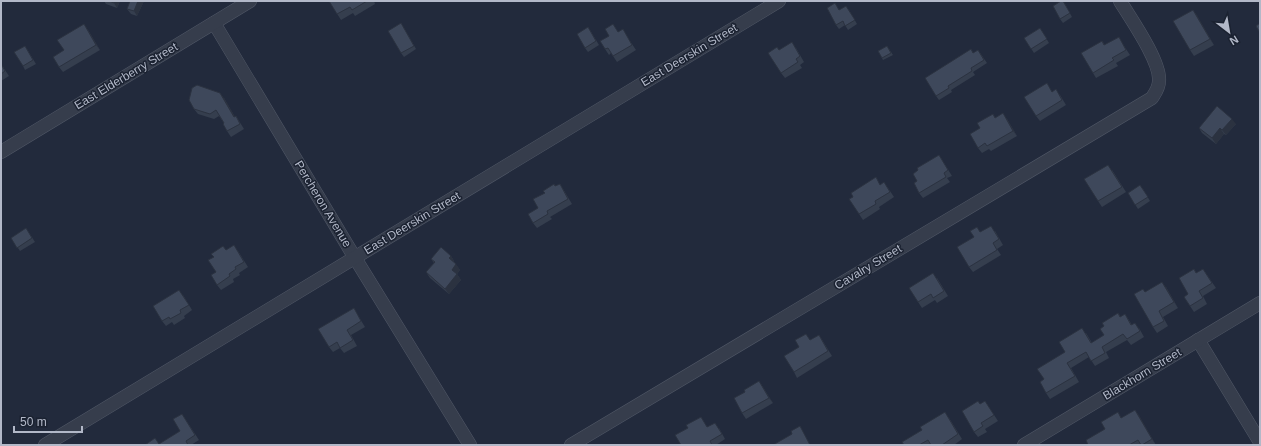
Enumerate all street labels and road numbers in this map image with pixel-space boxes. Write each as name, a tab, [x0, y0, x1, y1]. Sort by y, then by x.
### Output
street label: East Deerskin Street	[638, 20, 740, 89]
street label: East Elderberry Street	[72, 39, 181, 112]
street label: Percheron Avenue	[292, 158, 355, 250]
street label: East Deerskin Street	[361, 188, 463, 257]
street label: Cavalry Street	[832, 241, 905, 293]
street label: Blackhorn Street	[1100, 345, 1184, 403]

